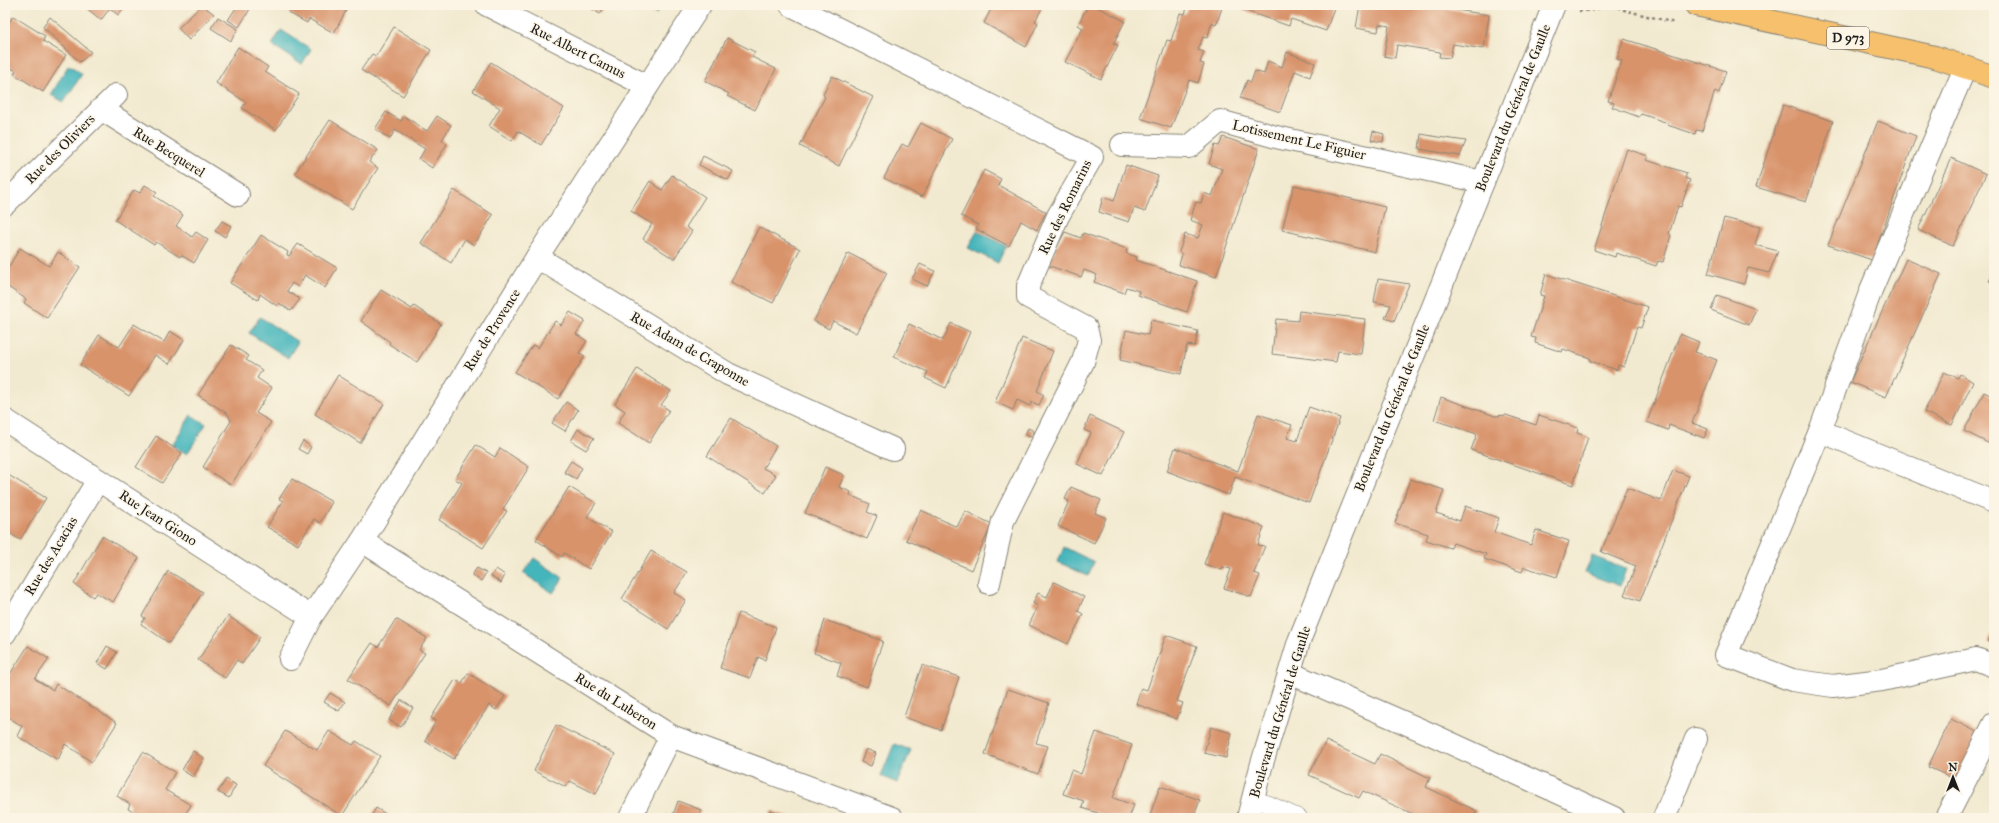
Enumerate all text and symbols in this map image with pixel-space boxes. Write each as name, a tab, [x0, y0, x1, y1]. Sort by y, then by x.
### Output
street label: Rue Albert Camus	[527, 20, 629, 82]
street label: Boulevard du Général de Gaulle	[1472, 22, 1554, 194]
road number: D 973	[1827, 27, 1869, 49]
street label: Rue des Oliviers	[21, 110, 99, 188]
street label: Lotissement Le Figuier	[1231, 116, 1368, 164]
street label: Rue Becquerel	[129, 123, 208, 182]
street label: Rue des Romarins	[1035, 157, 1095, 257]
street label: Rue de Provence	[460, 286, 524, 374]
street label: Rue Adam de Craponne	[627, 308, 753, 390]
street label: Boulevard du Général de Gaulle	[1351, 322, 1433, 494]
street label: Rue Jean Giono	[115, 486, 200, 550]
street label: Rue des Acacias	[21, 513, 81, 599]
street label: Boulevard du Général de Gaulle	[1246, 624, 1314, 800]
street label: Rue du Luberon	[572, 669, 661, 733]
north arrow	[1933, 757, 1973, 797]
text: N	[1948, 761, 1958, 774]

